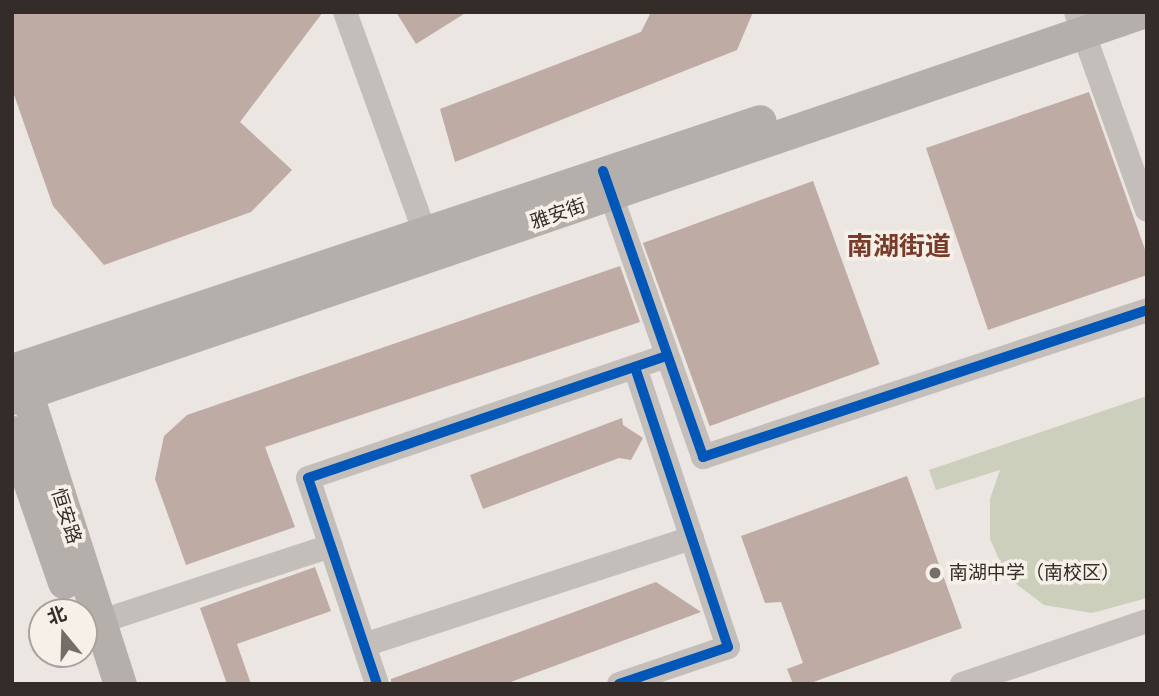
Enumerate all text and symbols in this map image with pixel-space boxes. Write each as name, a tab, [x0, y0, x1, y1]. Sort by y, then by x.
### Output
street label: 雅安街	[527, 194, 589, 234]
district label: 南湖街道	[847, 230, 951, 262]
street label: 恒安路	[46, 485, 86, 547]
place label: 南湖中学（南校区）	[949, 562, 1120, 584]
marker: 南湖中学（南校区）	[927, 565, 943, 581]
north arrow	[28, 598, 98, 668]
text: 北	[44, 602, 69, 629]

